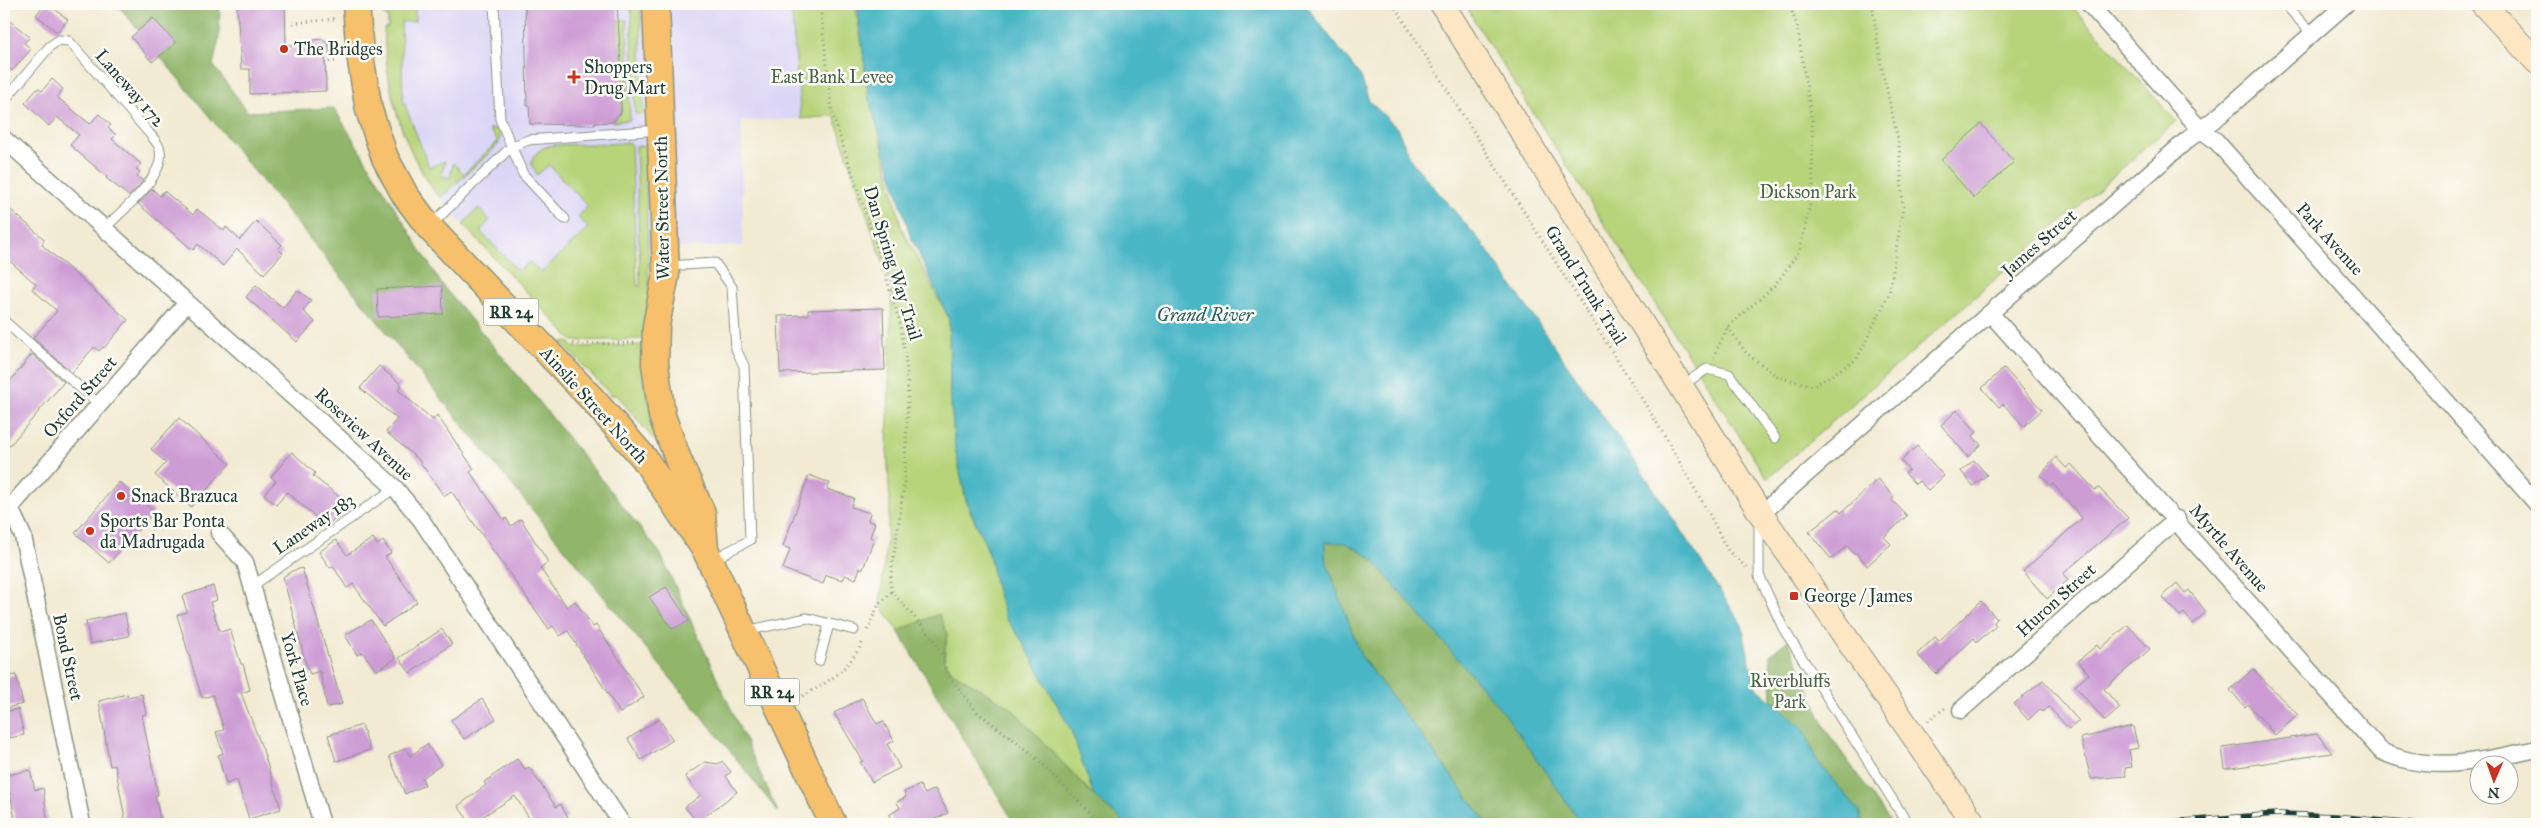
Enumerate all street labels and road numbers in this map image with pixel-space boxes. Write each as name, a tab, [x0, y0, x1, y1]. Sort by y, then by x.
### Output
street label: Laneway 172	[90, 45, 170, 131]
street label: Water Street North	[650, 136, 674, 280]
street label: Dan Spring Way Trail	[858, 183, 927, 343]
street label: Park Avenue	[2292, 198, 2368, 280]
street label: James Street	[1995, 204, 2082, 284]
street label: Grand Trunk Trail	[1540, 221, 1632, 349]
road number: RR 24	[484, 298, 538, 326]
street label: Ainslie Street North	[535, 341, 652, 468]
street label: Oxford Street	[39, 351, 122, 442]
street label: Roseview Avenue	[310, 383, 418, 485]
street label: Laneway 183	[269, 489, 359, 559]
street label: Myrtle Avenue	[2185, 499, 2273, 597]
street label: Huron Street	[2012, 558, 2101, 641]
street label: Bond Street	[48, 611, 88, 703]
street label: York Place	[276, 629, 318, 709]
road number: RR 24	[744, 679, 800, 706]

